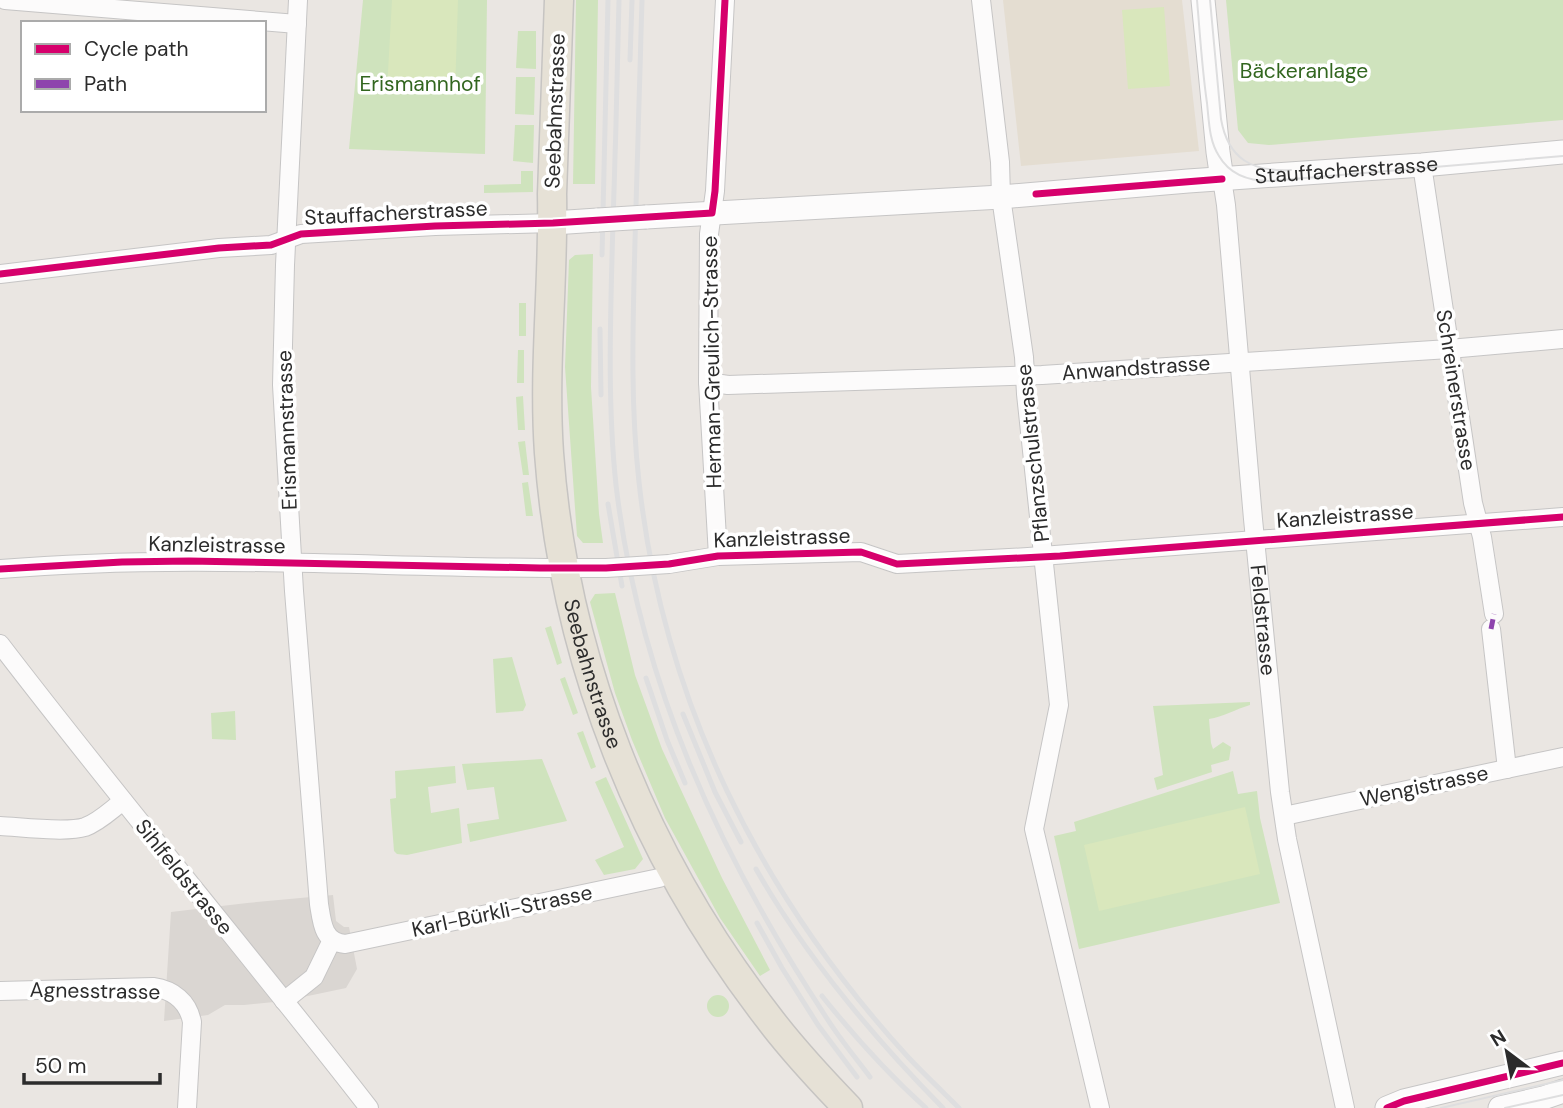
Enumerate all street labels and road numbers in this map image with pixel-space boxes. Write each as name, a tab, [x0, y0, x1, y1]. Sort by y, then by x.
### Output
street label: Seebahnstrasse	[538, 33, 572, 189]
street label: Stauffacherstrasse	[1254, 150, 1439, 190]
street label: Stauffacherstrasse	[304, 194, 488, 232]
street label: Herman-Greulich-Strasse	[696, 235, 728, 489]
street label: Schreinerstrasse	[1429, 307, 1483, 473]
street label: Anwandstrasse	[1061, 349, 1211, 387]
street label: Erismannstrasse	[270, 350, 304, 510]
street label: Pflanzschulstrasse	[1010, 362, 1056, 543]
street label: Kanzleistrasse	[1276, 497, 1414, 535]
street label: Kanzleistrasse	[713, 522, 851, 554]
street label: Kanzleistrasse	[148, 530, 286, 560]
street label: Feldstrasse	[1244, 563, 1282, 677]
street label: Seebahnstrasse	[557, 596, 629, 753]
street label: Wengistrasse	[1357, 759, 1491, 813]
street label: Sihlfeldstrasse	[129, 813, 239, 941]
street label: Karl-Bürkli-Strasse	[409, 878, 595, 944]
street label: Agnesstrasse	[29, 976, 161, 1006]

